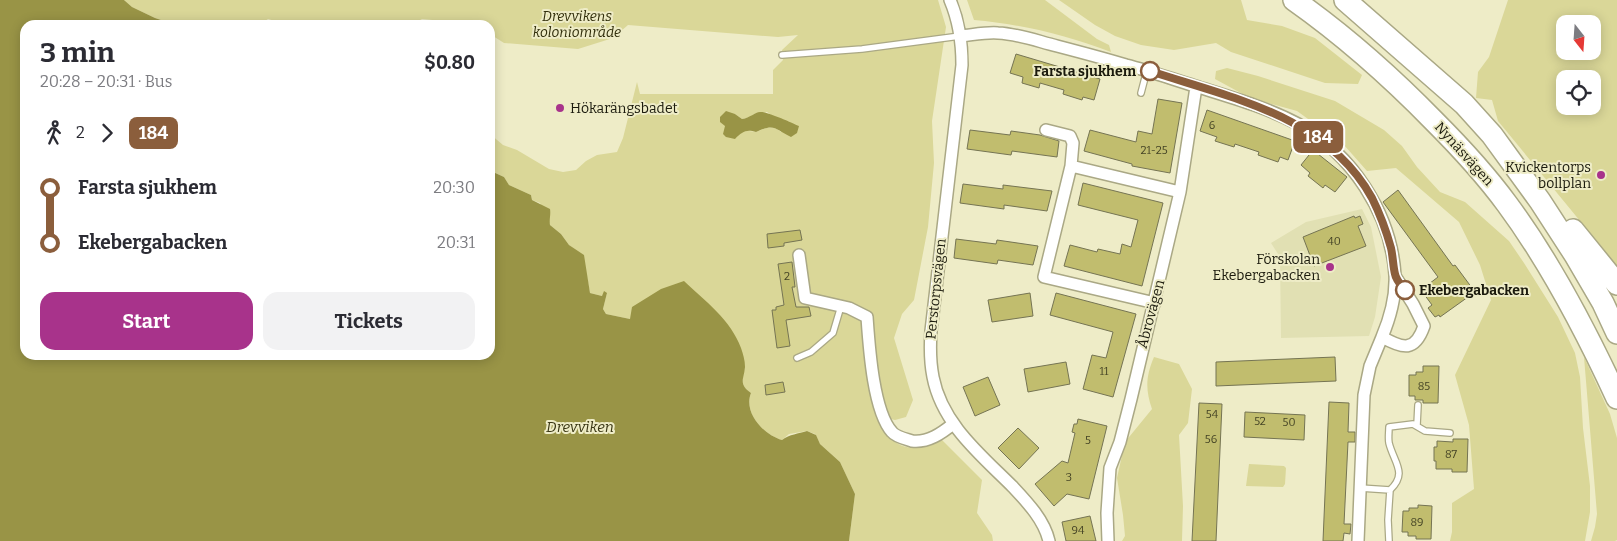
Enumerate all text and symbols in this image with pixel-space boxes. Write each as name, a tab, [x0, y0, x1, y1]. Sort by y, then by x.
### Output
park label: Drevvikens koloniområde	[533, 8, 621, 41]
north arrow	[1556, 15, 1601, 60]
map controls	[1556, 15, 1601, 115]
text: 3 min	[40, 36, 115, 69]
text: $0.80	[424, 51, 475, 74]
marker: Farsta sjukhem	[1140, 61, 1160, 81]
place label: Farsta sjukhem	[1034, 63, 1137, 80]
button: locate	[1556, 70, 1601, 115]
text: 20:28 – 20:31 · Bus	[40, 72, 172, 91]
place label: Hökarängsbadet	[570, 100, 678, 117]
marker: Hökarängsbadet	[554, 102, 566, 114]
icon: walk	[40, 119, 68, 147]
icon: forward	[93, 119, 121, 147]
house number: 6	[1209, 119, 1215, 132]
street label: Nynäsvägen	[1431, 119, 1497, 189]
line badge: 184	[1289, 121, 1347, 153]
text: 184	[139, 122, 168, 144]
text: 2	[76, 123, 85, 142]
text: 184	[1303, 126, 1333, 148]
house number: 21-25	[1140, 144, 1168, 157]
place label: Kvickentorps bollplan	[1505, 159, 1591, 192]
marker: Kvickentorps bollplan	[1595, 169, 1607, 181]
text: Farsta sjukhem	[78, 176, 217, 199]
text: 20:30	[433, 178, 475, 197]
text: Ekebergabacken	[78, 231, 227, 254]
text: 20:31	[437, 233, 475, 252]
house number: 40	[1327, 235, 1341, 248]
street label: Perstorpsvägen	[922, 238, 950, 340]
place label: Förskolan Ekebergabacken	[1213, 251, 1320, 284]
marker: Förskolan Ekebergabacken	[1324, 261, 1336, 273]
house number: 2	[784, 270, 790, 283]
street label: Åbrovägen	[1133, 277, 1168, 350]
marker: Ekebergabacken	[1395, 280, 1415, 300]
place label: Ekebergabacken	[1419, 282, 1529, 299]
button: Start	[40, 292, 253, 350]
button: Tickets	[263, 292, 475, 350]
house number: 11	[1100, 365, 1109, 378]
house number: 85	[1418, 380, 1430, 393]
house number: 54	[1206, 408, 1219, 421]
house number: 52	[1254, 415, 1266, 428]
house number: 50	[1283, 416, 1295, 429]
water label: Drevviken	[546, 418, 614, 436]
house number: 56	[1205, 433, 1217, 446]
house number: 5	[1085, 434, 1091, 447]
house number: 87	[1445, 448, 1458, 461]
house number: 3	[1066, 471, 1072, 484]
house number: 89	[1410, 516, 1424, 529]
house number: 94	[1072, 524, 1085, 537]

